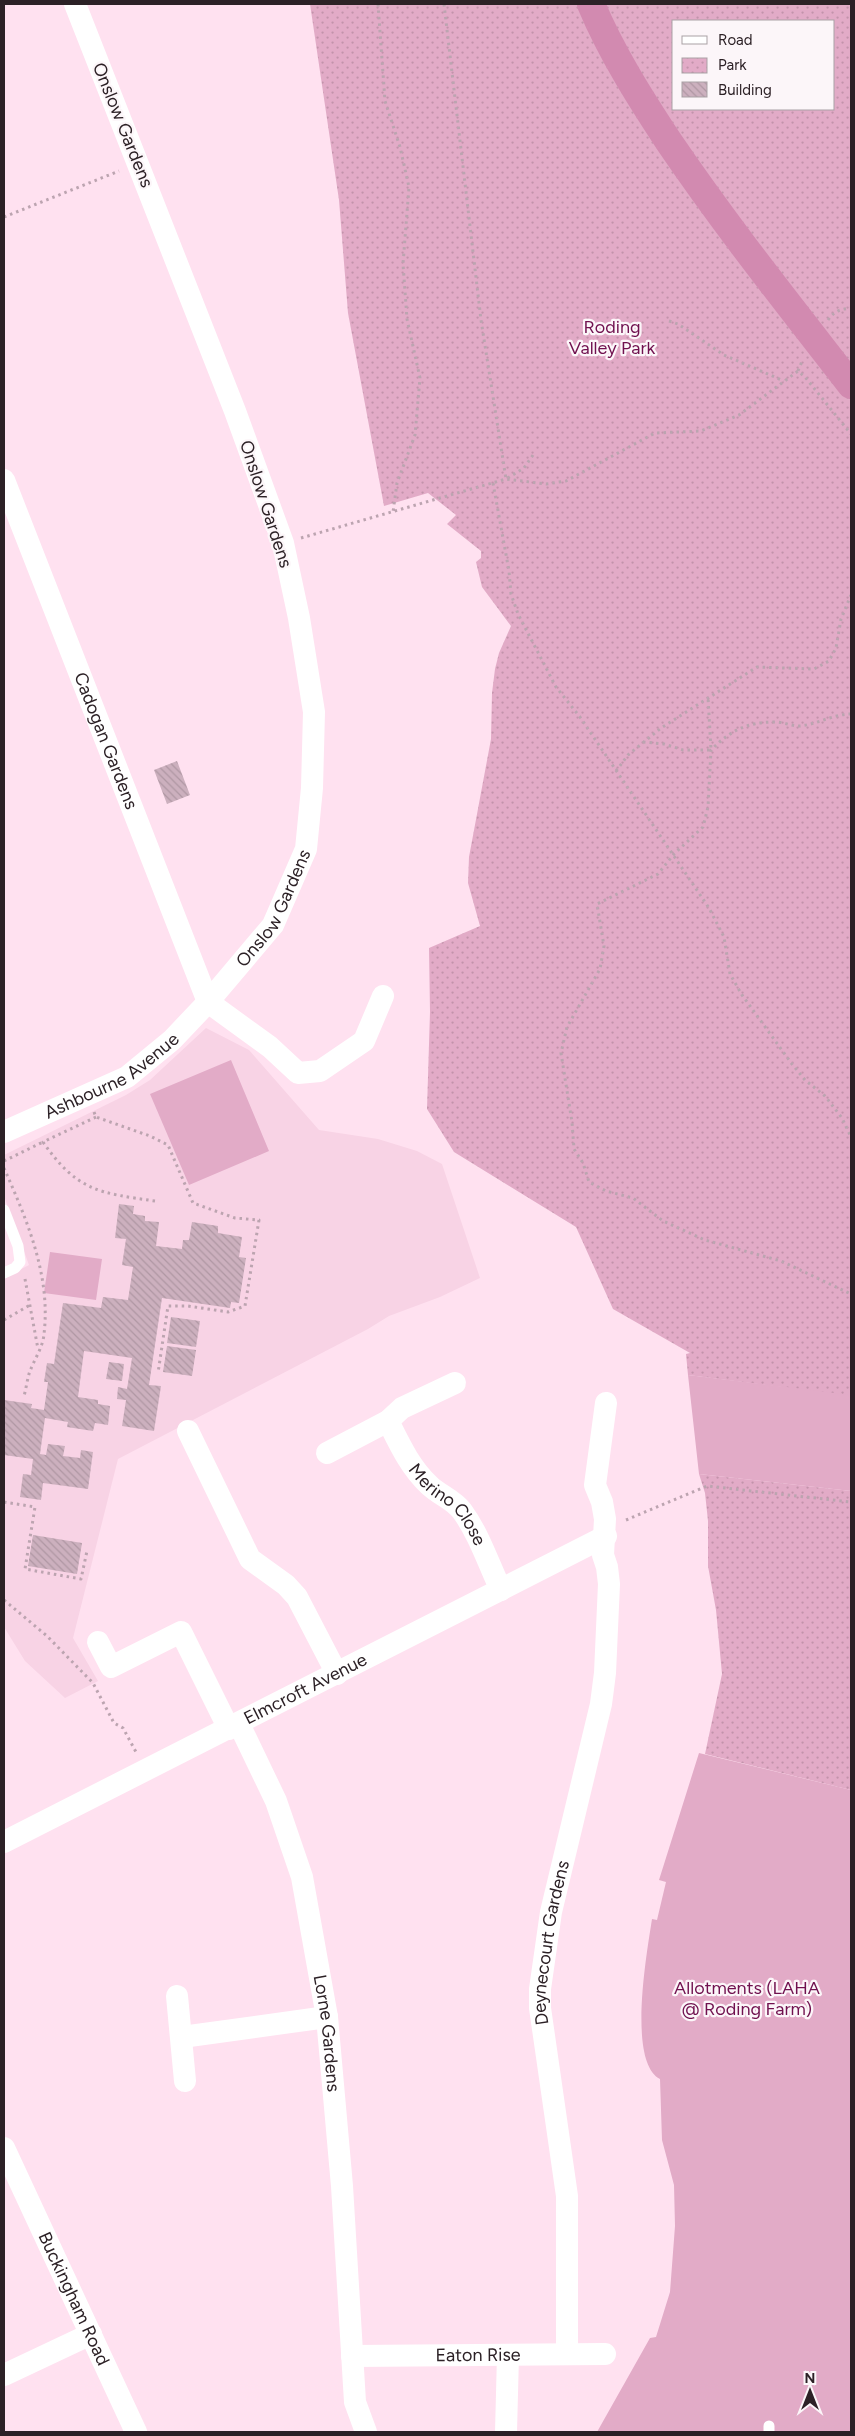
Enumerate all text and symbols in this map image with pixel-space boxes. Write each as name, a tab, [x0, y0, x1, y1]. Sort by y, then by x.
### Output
legend	[672, 20, 835, 110]
text: Road	[718, 31, 753, 49]
text: Park	[718, 56, 747, 74]
street label: Onslow Gardens	[88, 59, 158, 191]
text: Building	[718, 81, 772, 99]
park label: Roding Valley Park	[569, 316, 656, 359]
street label: Onslow Gardens	[235, 437, 297, 571]
street label: Cadogan Gardens	[69, 669, 143, 812]
street label: Onslow Gardens	[231, 846, 315, 972]
street label: Ashbourne Avenue	[41, 1028, 184, 1123]
street label: Merino Close	[404, 1459, 491, 1549]
street label: Elmcroft Avenue	[240, 1648, 371, 1729]
street label: Deynecourt Gardens	[528, 1858, 574, 2027]
street label: Lorne Gardens	[309, 1973, 345, 2093]
park label: Allotments (LAHA @ Roding Farm)	[674, 1977, 820, 2020]
street label: Buckingham Road	[33, 2228, 114, 2369]
street label: Eaton Rise	[435, 2344, 521, 2366]
north arrow	[785, 2366, 835, 2416]
text: N	[805, 2370, 815, 2387]

